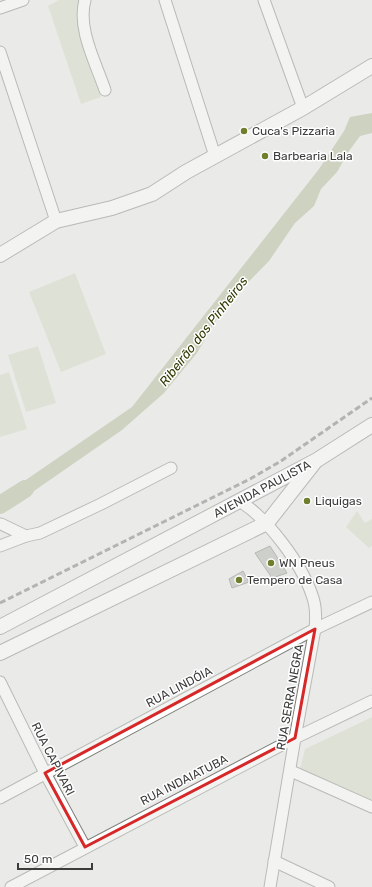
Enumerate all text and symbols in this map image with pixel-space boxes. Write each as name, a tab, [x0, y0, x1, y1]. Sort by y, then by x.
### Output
place label: Cuca's Pizzaria	[252, 124, 335, 138]
marker: Cuca's Pizzaria	[239, 126, 249, 136]
place label: Barbearia Lala	[273, 149, 353, 163]
marker: Barbearia Lala	[260, 151, 270, 161]
water label: Ribeirão dos Pinheiros	[156, 273, 251, 389]
street label: AVENIDA PAULISTA	[211, 457, 313, 521]
place label: Liquigas	[315, 494, 362, 508]
marker: Liquigas	[302, 496, 312, 506]
place label: WN Pneus	[279, 556, 335, 570]
marker: WN Pneus	[266, 558, 276, 568]
place label: Tempero de Casa	[247, 573, 343, 587]
marker: Tempero de Casa	[234, 575, 244, 585]
street label: RUA SERRA NEGRA	[274, 643, 306, 751]
street label: RUA LINDÓIA	[144, 664, 214, 710]
street label: RUA CAPIVARI	[29, 720, 77, 798]
street label: RUA INDAIATUBA	[138, 752, 230, 808]
scale bar	[18, 845, 92, 871]
text: 50 m	[24, 852, 52, 866]

